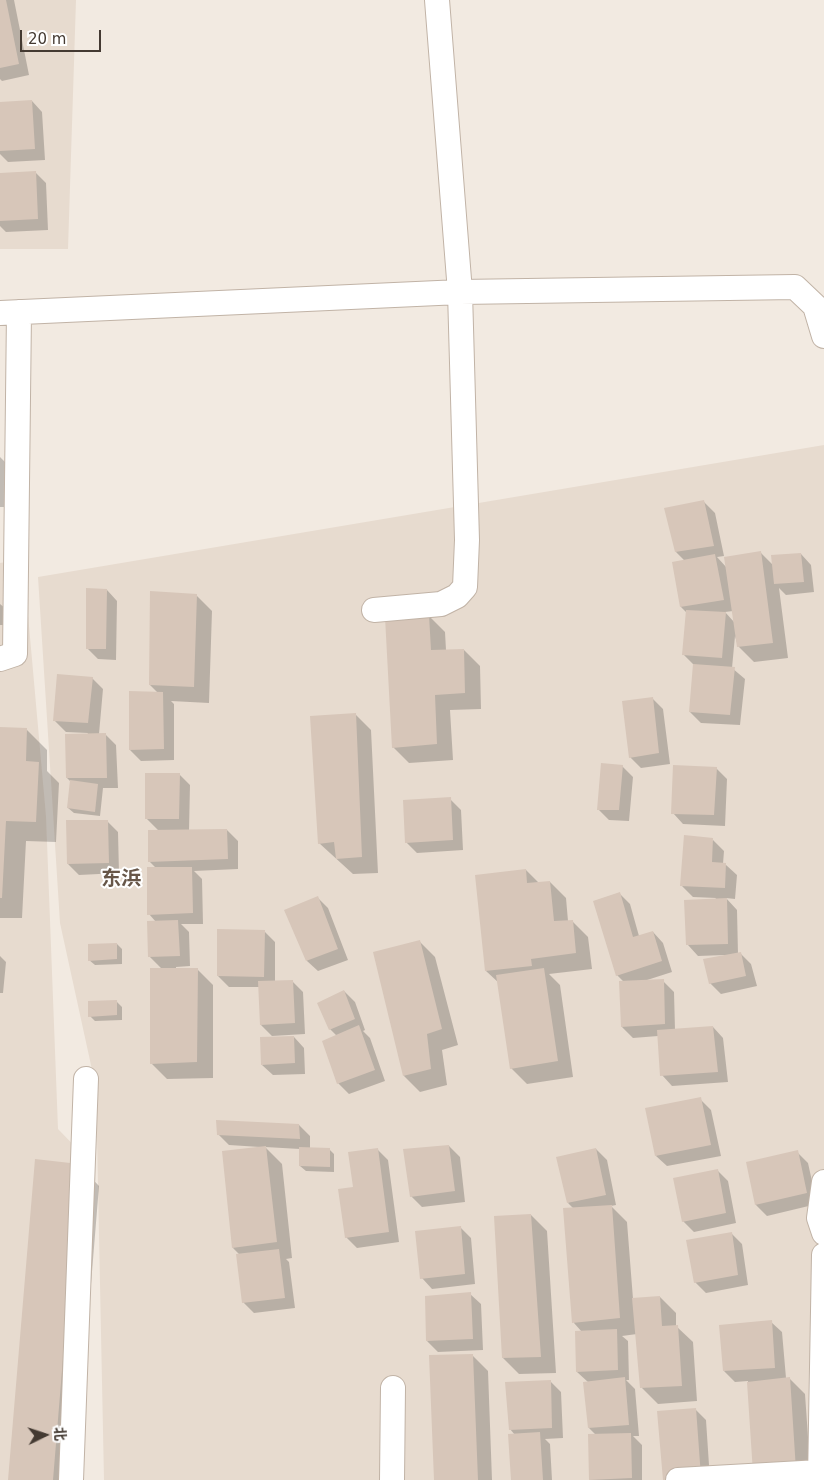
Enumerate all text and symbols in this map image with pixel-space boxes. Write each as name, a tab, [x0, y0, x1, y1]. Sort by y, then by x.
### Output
scale bar	[22, 20, 104, 52]
text: 20 m	[28, 30, 66, 48]
district label: 东浜	[101, 868, 141, 892]
north arrow	[20, 1410, 70, 1460]
text: 北	[51, 1426, 68, 1441]

